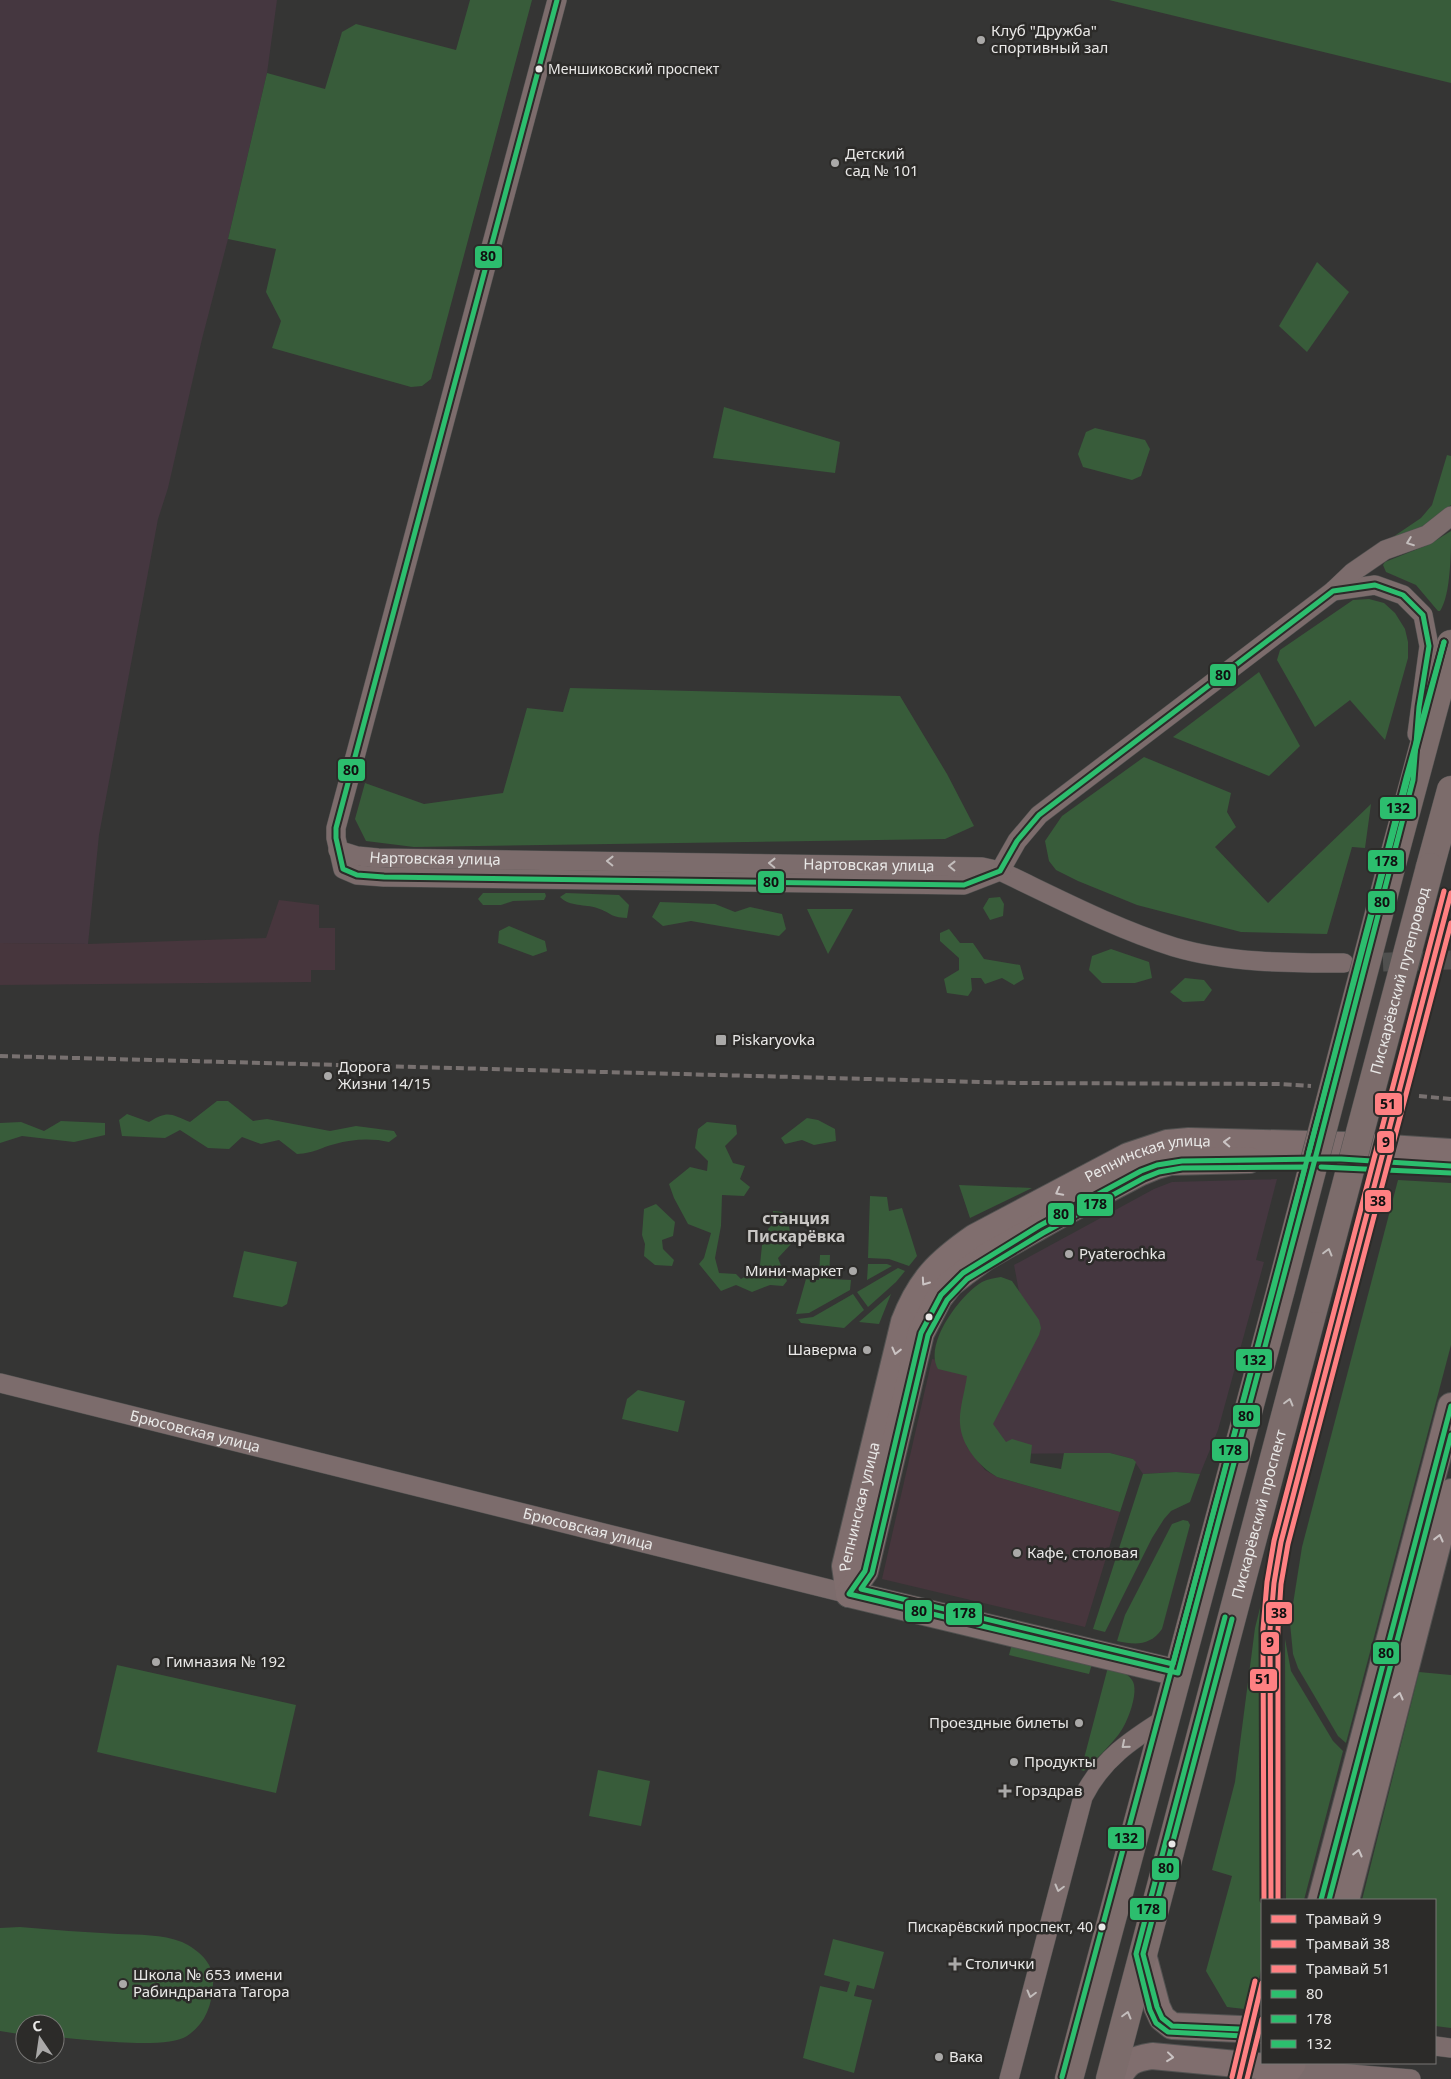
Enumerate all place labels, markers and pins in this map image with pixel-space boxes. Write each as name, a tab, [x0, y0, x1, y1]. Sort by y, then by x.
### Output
place label: Клуб "Дружба" спортивный зал	[991, 20, 1108, 57]
marker: Клуб "Дружба" спортивный зал	[975, 34, 987, 46]
place label: Меншиковский проспект	[548, 59, 720, 78]
marker: Меншиковский проспект	[534, 64, 544, 74]
place label: Детский сад № 101	[845, 143, 919, 180]
marker: Детский сад № 101	[829, 157, 841, 169]
place label: Piskaryovka	[732, 1029, 815, 1049]
marker: Piskaryovka	[714, 1033, 728, 1047]
place label: Дорога Жизни 14/15	[338, 1056, 431, 1093]
marker: Дорога Жизни 14/15	[322, 1070, 334, 1082]
place label: Pyaterochka	[1079, 1243, 1166, 1263]
marker: Pyaterochka	[1063, 1248, 1075, 1260]
place label: Мини-маркет	[745, 1260, 843, 1280]
marker: Мини-маркет	[847, 1265, 859, 1277]
unlabelled marker	[924, 1312, 934, 1322]
place label: Шаверма	[787, 1339, 857, 1359]
marker: Шаверма	[861, 1344, 873, 1356]
place label: Кафе, столовая	[1027, 1542, 1138, 1562]
marker: Кафе, столовая	[1011, 1547, 1023, 1559]
place label: Гимназия № 192	[166, 1651, 286, 1671]
marker: Гимназия № 192	[150, 1656, 162, 1668]
place label: Проездные билеты	[929, 1712, 1069, 1732]
marker: Проездные билеты	[1073, 1717, 1085, 1729]
place label: Продукты	[1024, 1751, 1096, 1771]
marker: Продукты	[1008, 1756, 1020, 1768]
place label: Горздрав	[1015, 1780, 1082, 1800]
marker: Горздрав	[999, 1785, 1011, 1797]
unlabelled marker	[1167, 1839, 1177, 1849]
place label: Пискарёвский проспект, 40	[908, 1917, 1093, 1936]
marker: Пискарёвский проспект, 40	[1097, 1922, 1107, 1932]
place label: Столички	[965, 1953, 1035, 1973]
marker: Столички	[949, 1958, 961, 1970]
place label: Школа № 653 имени Рабиндраната Тагора	[133, 1964, 290, 2001]
marker: Школа № 653 имени Рабиндраната Тагора	[117, 1978, 129, 1990]
place label: Вака	[949, 2046, 983, 2066]
marker: Вака	[933, 2051, 945, 2063]

